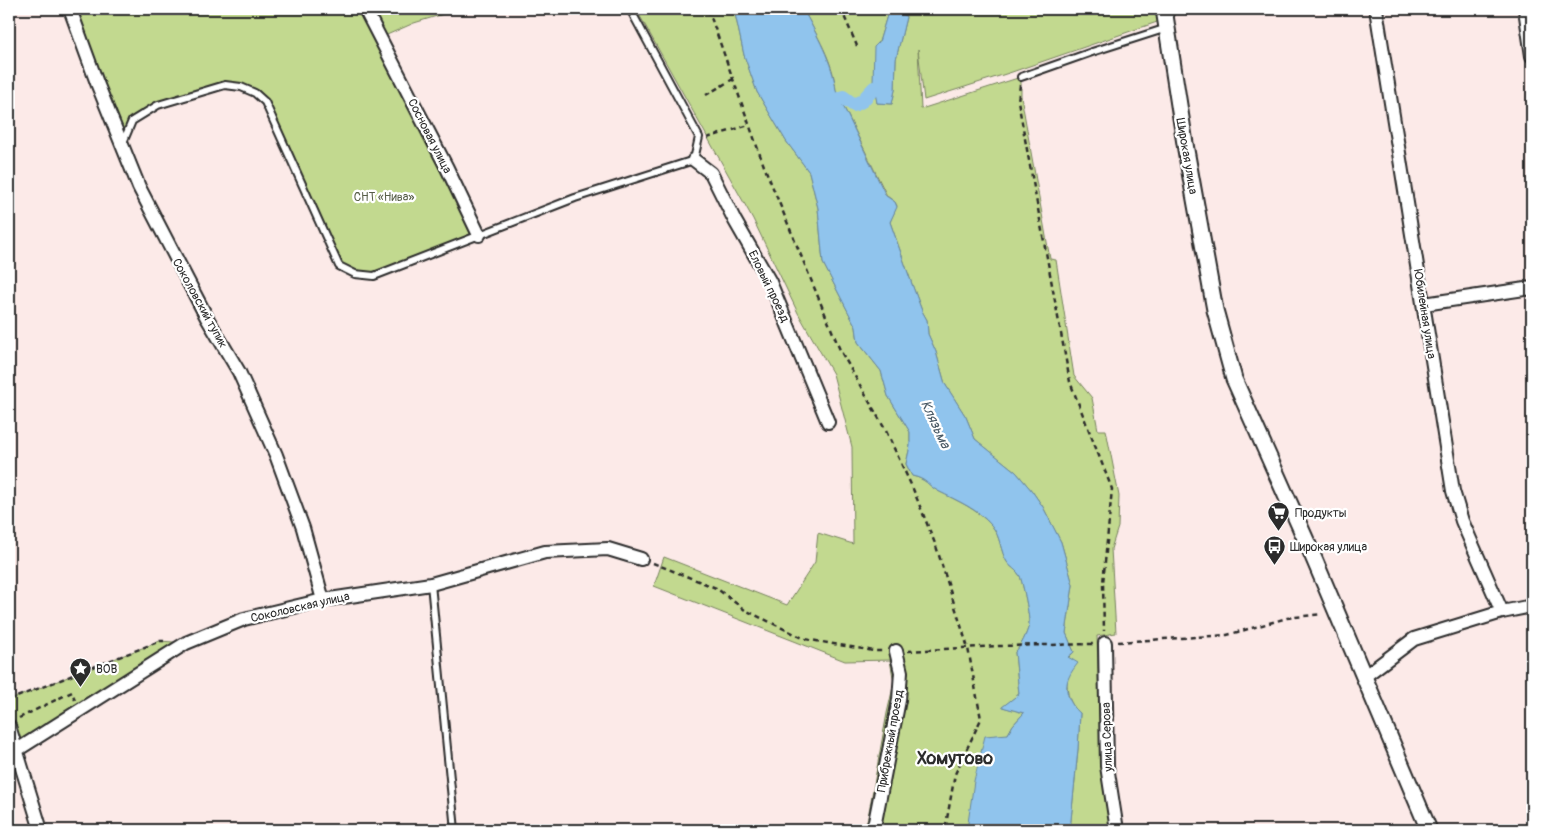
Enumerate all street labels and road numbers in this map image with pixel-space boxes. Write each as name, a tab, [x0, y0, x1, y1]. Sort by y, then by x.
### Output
street label: Сосновая улица	[404, 96, 455, 177]
street label: Широкая улица	[1172, 117, 1201, 196]
street label: Еловый проезд	[745, 248, 793, 325]
street label: Соколовский тупик	[169, 256, 230, 351]
street label: Юбилейная улица	[1410, 268, 1439, 360]
street label: Соколовская улица	[249, 589, 351, 626]
street label: Прибрежный проезд	[874, 688, 907, 793]
street label: улица Серова	[1099, 702, 1116, 773]

